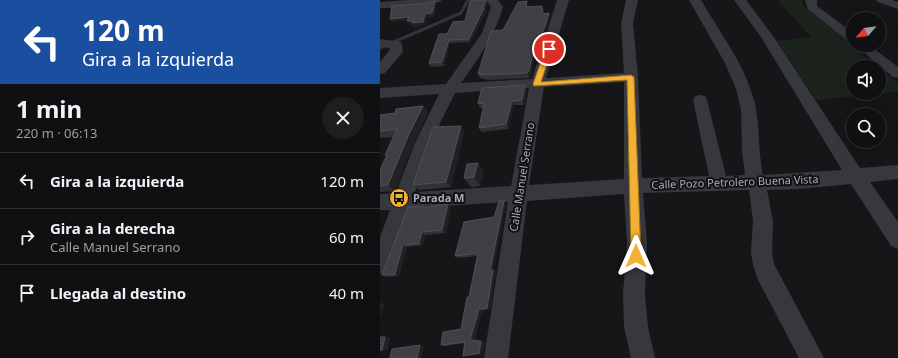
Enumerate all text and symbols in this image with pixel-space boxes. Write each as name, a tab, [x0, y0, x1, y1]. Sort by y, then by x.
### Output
text: 120 m	[82, 11, 165, 49]
north arrow	[846, 12, 886, 52]
map controls	[846, 12, 886, 148]
icon: left	[16, 16, 68, 68]
pin	[532, 32, 566, 66]
icon: arrive	[538, 38, 560, 60]
text: Gira a la izquierda	[82, 47, 234, 71]
button: sound	[846, 60, 886, 100]
text: 1 min	[16, 92, 82, 125]
button: close	[322, 97, 364, 139]
button: search	[846, 108, 886, 148]
street label: Calle Manuel Serrano	[505, 121, 538, 233]
text: 220 m · 06:13	[16, 124, 97, 142]
icon: left	[16, 170, 38, 192]
text: Gira a la izquierda	[50, 171, 184, 191]
text: 120 m	[320, 171, 364, 191]
street label: Calle Pozo Petrolero Buena Vista	[651, 171, 819, 192]
bus stop icon: Parada M	[388, 187, 410, 209]
place label: Parada M	[413, 190, 464, 205]
text: Gira a la derecha	[50, 218, 175, 238]
icon: right	[16, 226, 38, 248]
text: 60 m	[329, 227, 364, 247]
position arrow	[615, 235, 657, 277]
text: Calle Manuel Serrano	[50, 238, 180, 256]
icon: arrive	[16, 282, 38, 304]
text: Llegada al destino	[50, 283, 186, 303]
text: 40 m	[329, 283, 364, 303]

